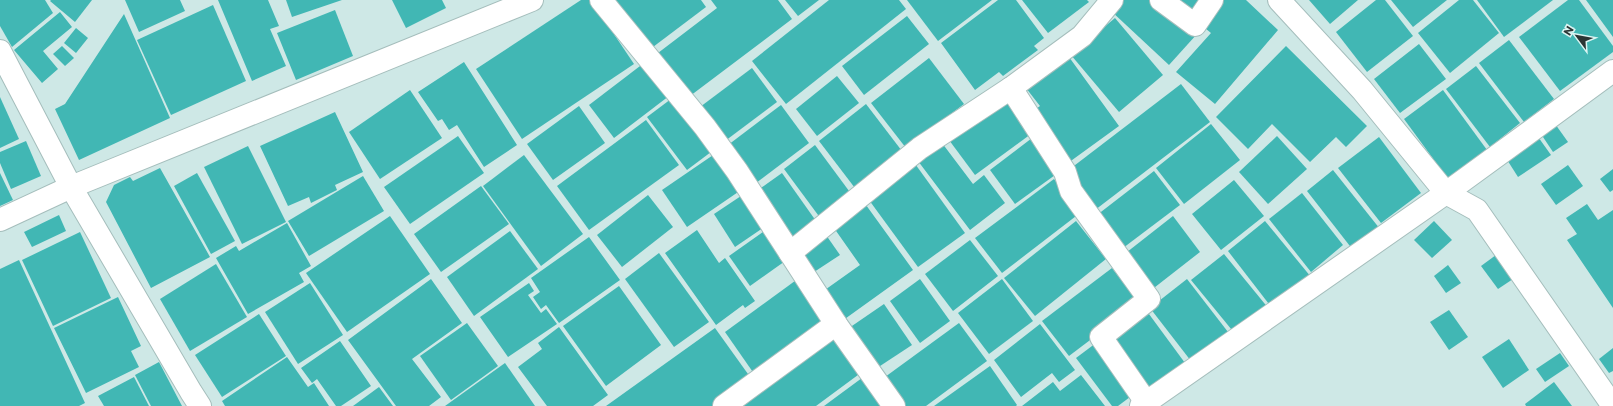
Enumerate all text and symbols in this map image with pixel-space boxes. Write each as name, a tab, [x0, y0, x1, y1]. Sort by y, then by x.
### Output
north arrow	[1557, 16, 1597, 56]
text: N	[1560, 23, 1577, 38]

